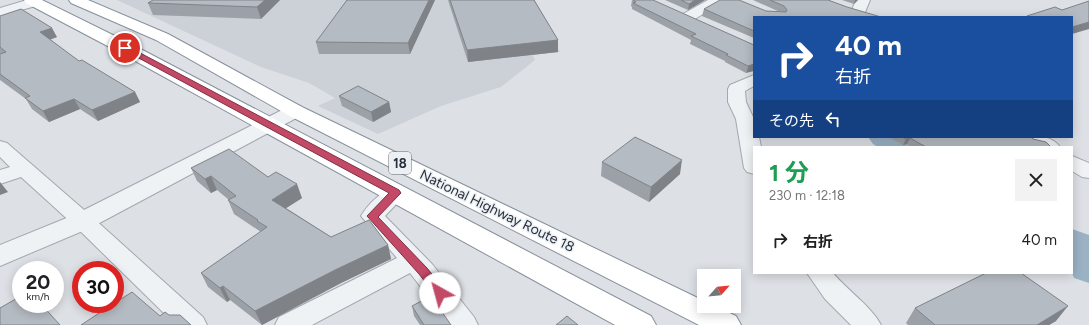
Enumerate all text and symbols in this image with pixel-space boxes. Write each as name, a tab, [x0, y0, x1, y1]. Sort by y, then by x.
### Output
text: 40 m	[835, 28, 902, 62]
pin	[108, 31, 142, 65]
icon: right	[769, 32, 821, 84]
icon: arrive	[114, 37, 136, 59]
text: 右折	[835, 66, 871, 88]
icon: left	[822, 108, 844, 130]
text: その先	[769, 112, 814, 130]
road number: 18	[389, 152, 411, 174]
text: 1 分	[769, 158, 809, 187]
button: close	[1015, 159, 1057, 201]
street label: National Highway Route 18	[417, 166, 577, 256]
text: 230 m · 12:18	[769, 188, 845, 203]
icon: right	[769, 229, 791, 251]
text: 40 m	[1022, 231, 1057, 249]
text: 右折	[803, 233, 833, 251]
speed limit sign: 30	[72, 261, 124, 313]
north arrow	[697, 269, 741, 313]
map controls	[697, 269, 741, 313]
text: 20	[26, 270, 50, 294]
position arrow	[419, 272, 461, 314]
text: km/h	[27, 290, 49, 303]

